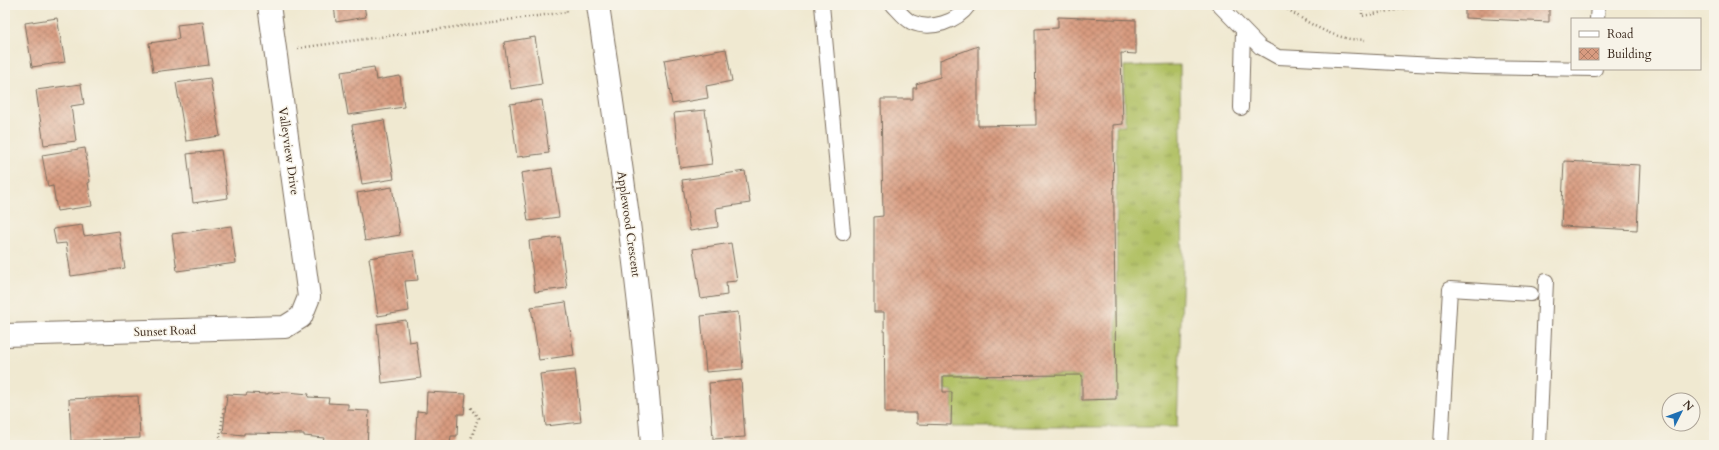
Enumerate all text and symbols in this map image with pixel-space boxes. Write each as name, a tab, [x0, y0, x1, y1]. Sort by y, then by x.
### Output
legend	[1571, 18, 1701, 70]
text: Road	[1607, 26, 1634, 42]
text: Building	[1607, 46, 1652, 62]
street label: Valleyview Drive	[275, 106, 303, 196]
street label: Applewood Crescent	[614, 170, 644, 278]
street label: Sunset Road	[134, 322, 197, 340]
north arrow	[1661, 392, 1701, 432]
text: N	[1679, 397, 1697, 415]

